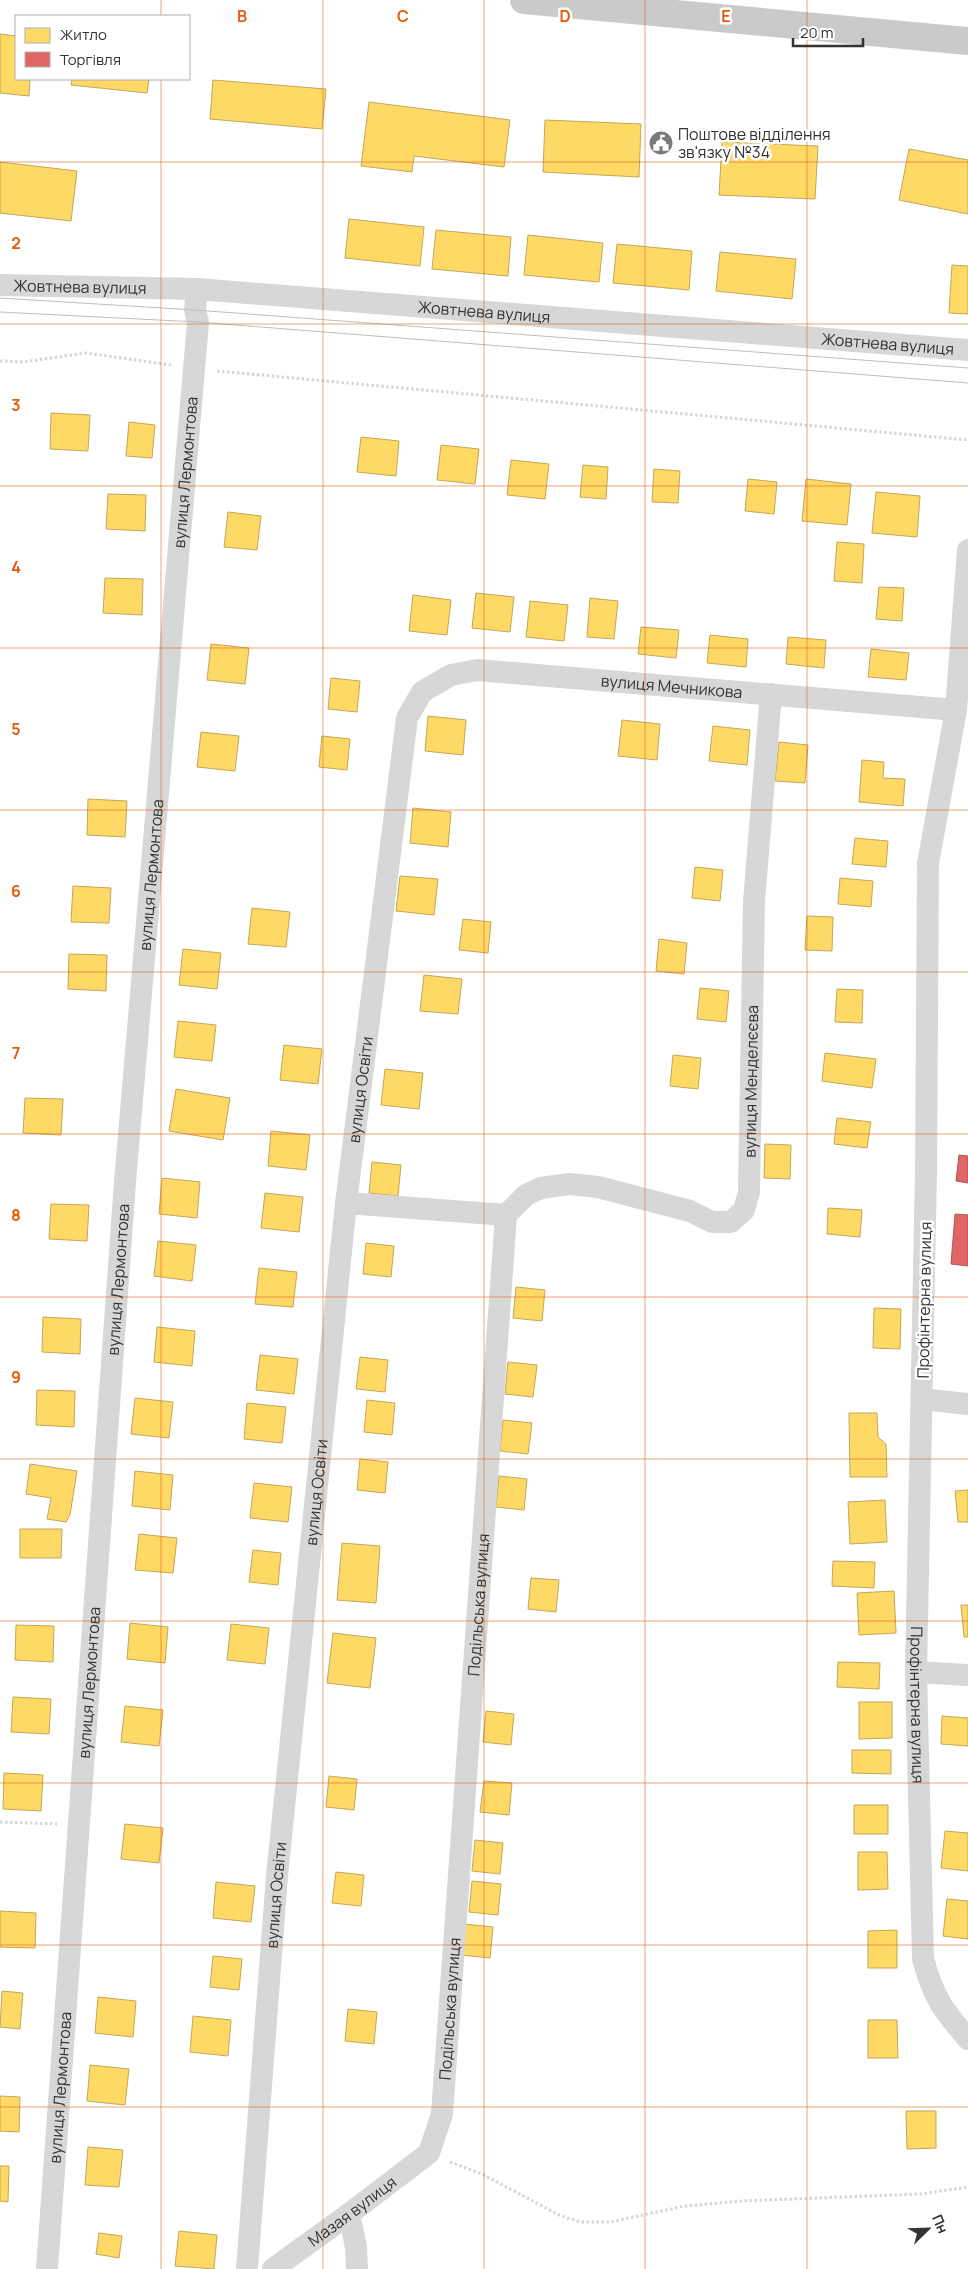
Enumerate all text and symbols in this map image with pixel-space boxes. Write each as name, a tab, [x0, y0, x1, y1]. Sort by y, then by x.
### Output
text: B	[237, 5, 247, 27]
text: C	[397, 5, 409, 27]
text: D	[559, 5, 571, 27]
text: E	[721, 5, 731, 27]
legend	[15, 15, 190, 80]
scale bar	[793, 15, 863, 47]
text: 20 m	[800, 22, 833, 43]
text: Житло	[60, 24, 107, 45]
text: Торгівля	[60, 49, 121, 70]
place label: Поштове відділення зв'язку №34	[678, 123, 831, 163]
public building icon: Поштове відділення зв'язку №34	[648, 130, 674, 156]
text: 2	[11, 232, 21, 254]
street label: Жовтнева вулиця	[13, 274, 147, 299]
street label: Жовтнева вулиця	[417, 295, 551, 328]
street label: Жовтнева вулиця	[821, 327, 955, 360]
text: 3	[11, 394, 21, 416]
street label: вулиця Лермонтова	[168, 396, 203, 549]
text: 4	[11, 556, 21, 578]
street label: вулиця Мечникова	[600, 669, 743, 703]
text: 5	[11, 718, 21, 740]
street label: вулиця Лермонтова	[134, 798, 168, 952]
text: 6	[11, 880, 21, 902]
street label: вулиця Менделєєва	[739, 1005, 763, 1158]
street label: вулиця Освіти	[343, 1035, 378, 1144]
text: 7	[12, 1042, 20, 1064]
street label: вулиця Лермонтова	[102, 1203, 134, 1356]
text: 8	[11, 1204, 21, 1226]
street label: Профінтерна вулиця	[912, 1221, 936, 1379]
text: 9	[11, 1366, 21, 1388]
street label: вулиця Освіти	[300, 1438, 333, 1546]
street label: Подільська вулиця	[462, 1533, 494, 1677]
street label: вулиця Лермонтова	[73, 1606, 105, 1759]
street label: Профінтерна вулиця	[905, 1626, 930, 1784]
street label: вулиця Освіти	[261, 1841, 291, 1949]
street label: Подільська вулиця	[433, 1937, 466, 2081]
street label: вулиця Лермонтова	[44, 2011, 76, 2164]
street label: Мазая вулиця	[303, 2171, 401, 2251]
north arrow	[903, 2204, 953, 2254]
text: Пн	[928, 2211, 953, 2236]

